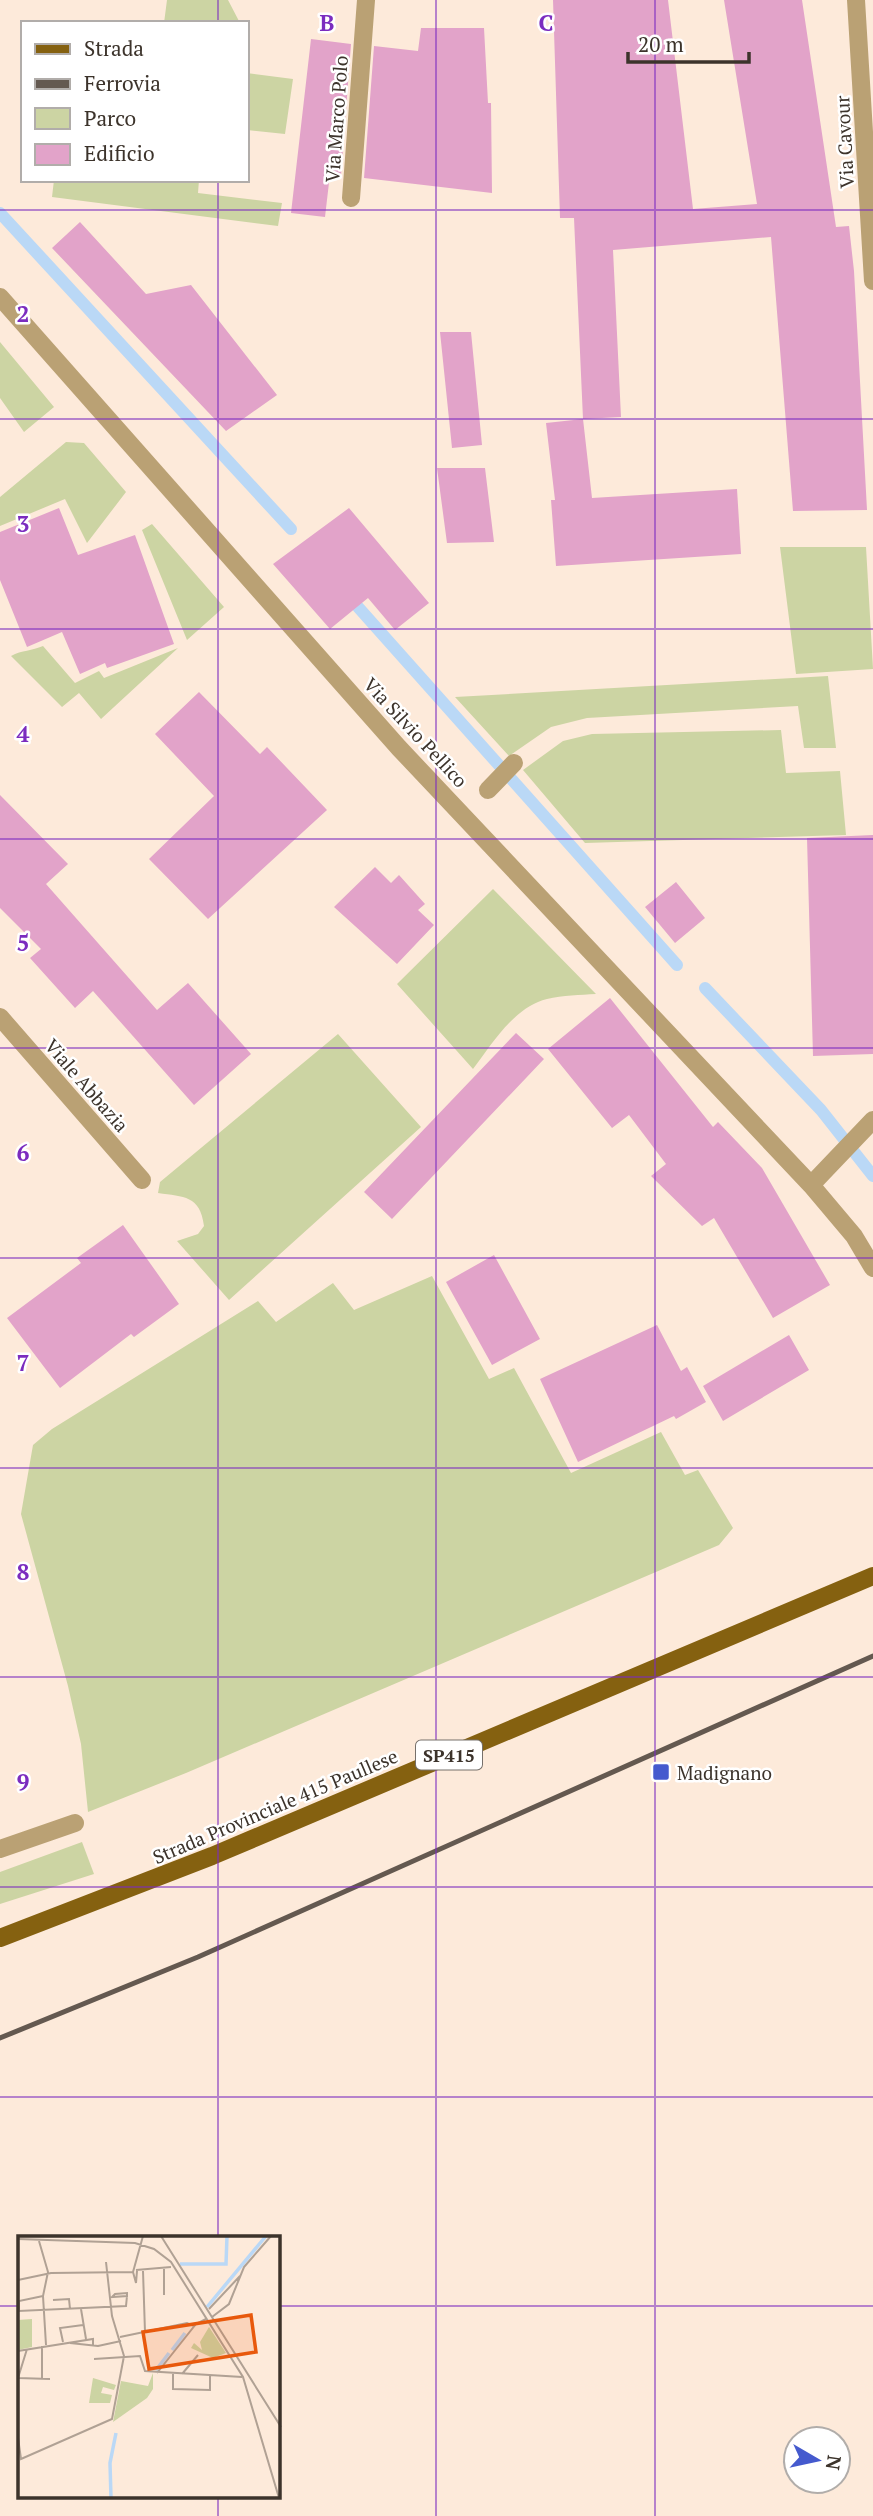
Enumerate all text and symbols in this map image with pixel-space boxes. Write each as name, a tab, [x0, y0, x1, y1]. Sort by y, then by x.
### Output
text: B	[320, 7, 335, 38]
text: C	[539, 7, 554, 38]
legend	[21, 21, 248, 182]
scale bar	[628, 21, 749, 65]
text: 20 m	[638, 30, 684, 58]
text: Strada	[84, 34, 144, 62]
street label: Via Marco Polo	[319, 55, 353, 183]
text: Ferrovia	[84, 69, 161, 97]
street label: Via Cavour	[829, 94, 859, 189]
text: Parco	[84, 104, 136, 132]
text: Edificio	[84, 139, 155, 167]
text: 2	[17, 298, 30, 329]
text: 3	[17, 508, 30, 539]
street label: Via Silvio Pellico	[359, 672, 473, 792]
text: 4	[17, 718, 30, 749]
text: 5	[17, 927, 30, 958]
street label: Viale Abbazia	[40, 1033, 135, 1137]
text: 6	[17, 1137, 30, 1168]
text: 7	[17, 1347, 30, 1378]
text: 8	[17, 1556, 30, 1587]
road number: SP415	[416, 1740, 482, 1770]
street label: Strada Provinciale 415 Paullese	[149, 1743, 401, 1869]
place label: Madignano	[677, 1760, 772, 1785]
marker: Madignano	[651, 1762, 671, 1782]
text: 9	[17, 1766, 30, 1797]
inset map	[18, 2236, 280, 2498]
north arrow	[782, 2425, 852, 2495]
text: N	[821, 2454, 848, 2472]

